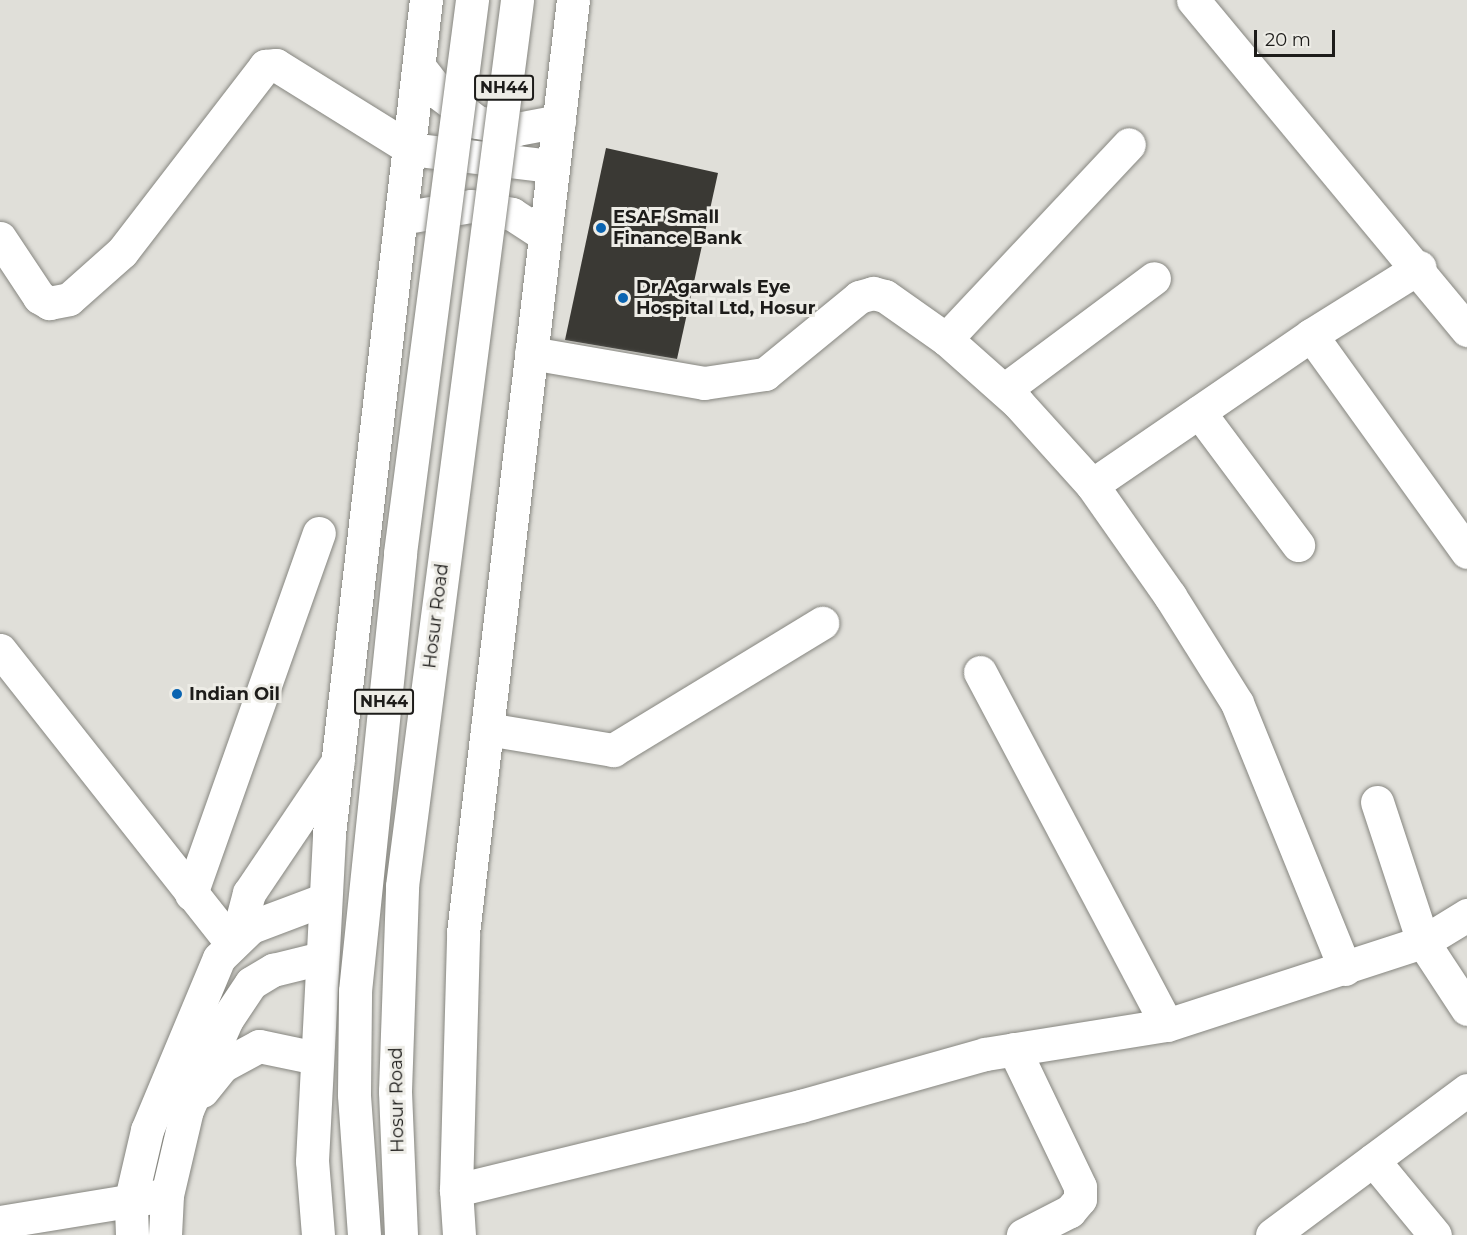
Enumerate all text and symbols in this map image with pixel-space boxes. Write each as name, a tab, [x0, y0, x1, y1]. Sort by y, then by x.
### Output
scale bar	[1257, 18, 1338, 56]
text: 20 m	[1265, 29, 1311, 51]
road number: NH44	[474, 75, 534, 101]
place label: ESAF Small Finance Bank	[613, 207, 742, 250]
marker: ESAF Small Finance Bank	[594, 221, 608, 235]
place label: Dr Agarwals Eye Hospital Ltd, Hosur	[636, 277, 815, 320]
marker: Dr Agarwals Eye Hospital Ltd, Hosur	[614, 289, 632, 307]
street label: Hosur Road	[419, 562, 453, 670]
place label: Indian Oil	[189, 683, 280, 705]
marker: Indian Oil	[170, 687, 184, 701]
road number: NH44	[354, 689, 414, 715]
street label: Hosur Road	[385, 1047, 409, 1153]

